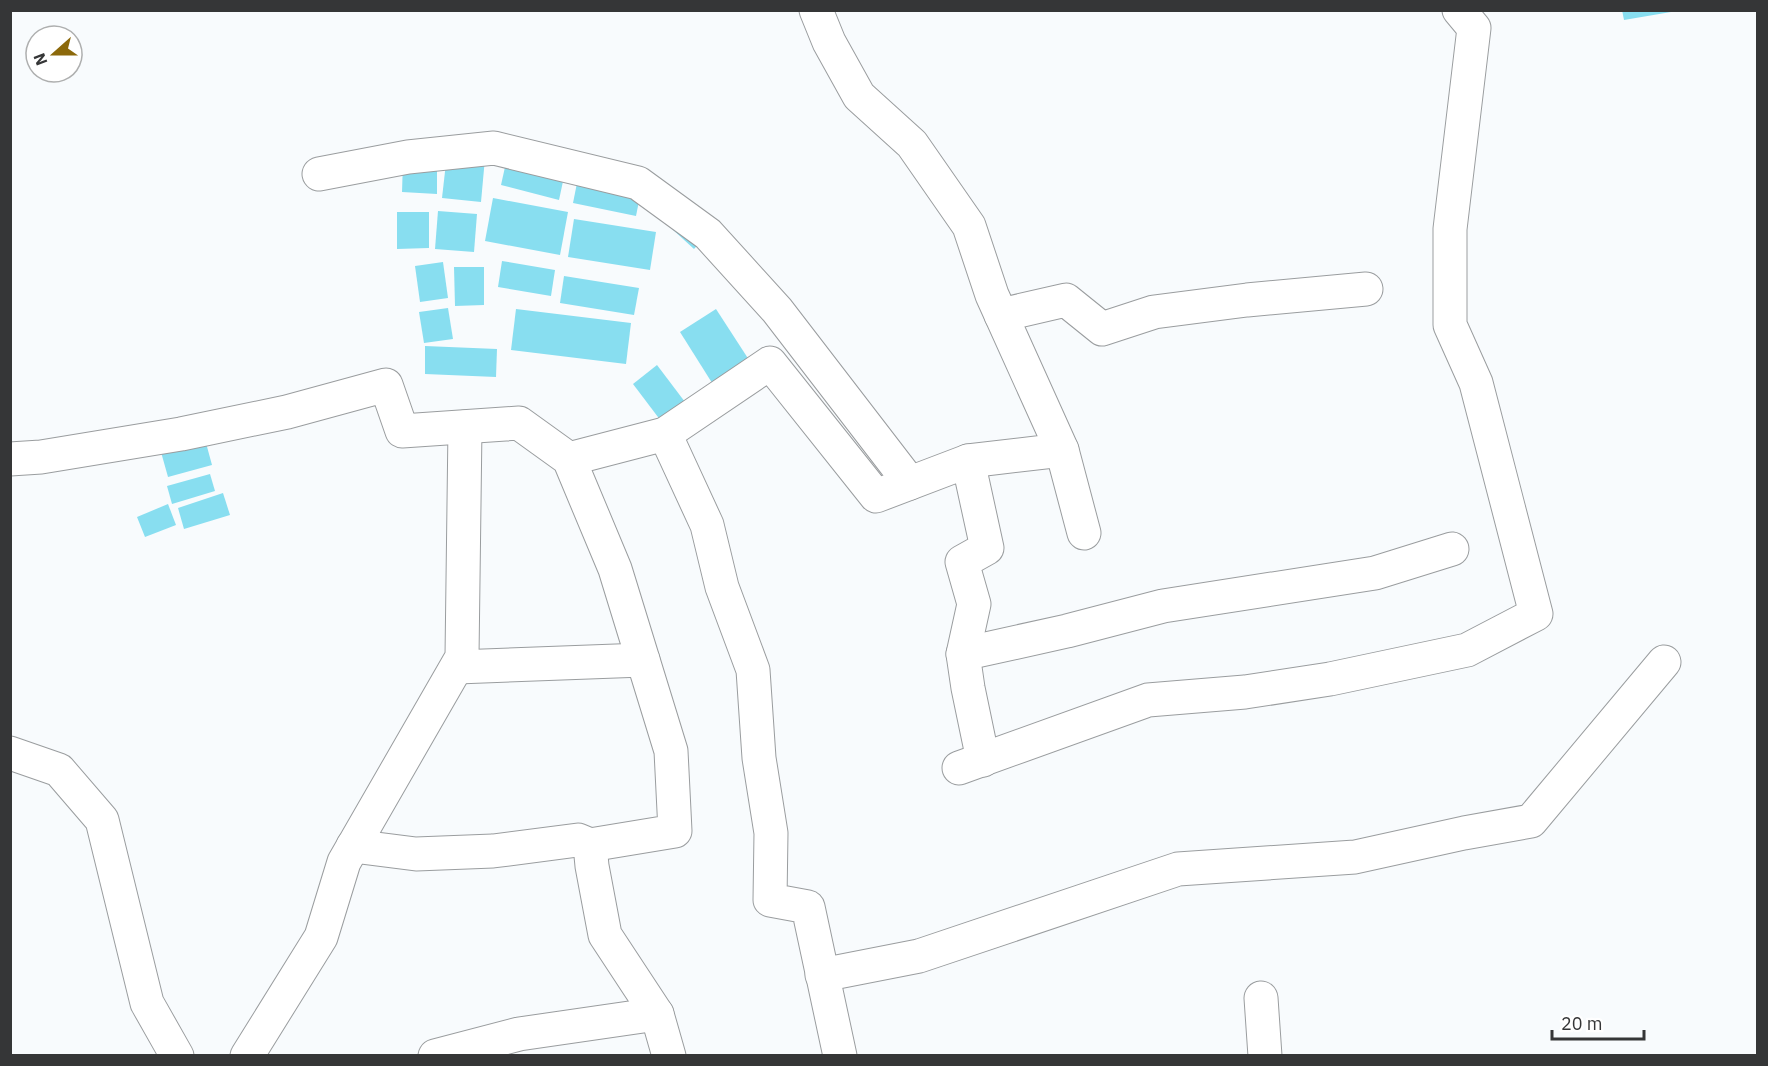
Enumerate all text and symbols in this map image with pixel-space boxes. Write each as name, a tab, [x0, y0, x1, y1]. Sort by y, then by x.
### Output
north arrow	[24, 24, 84, 84]
text: N	[29, 50, 51, 68]
scale bar	[1552, 1003, 1644, 1041]
text: 20 m	[1561, 1012, 1603, 1035]

